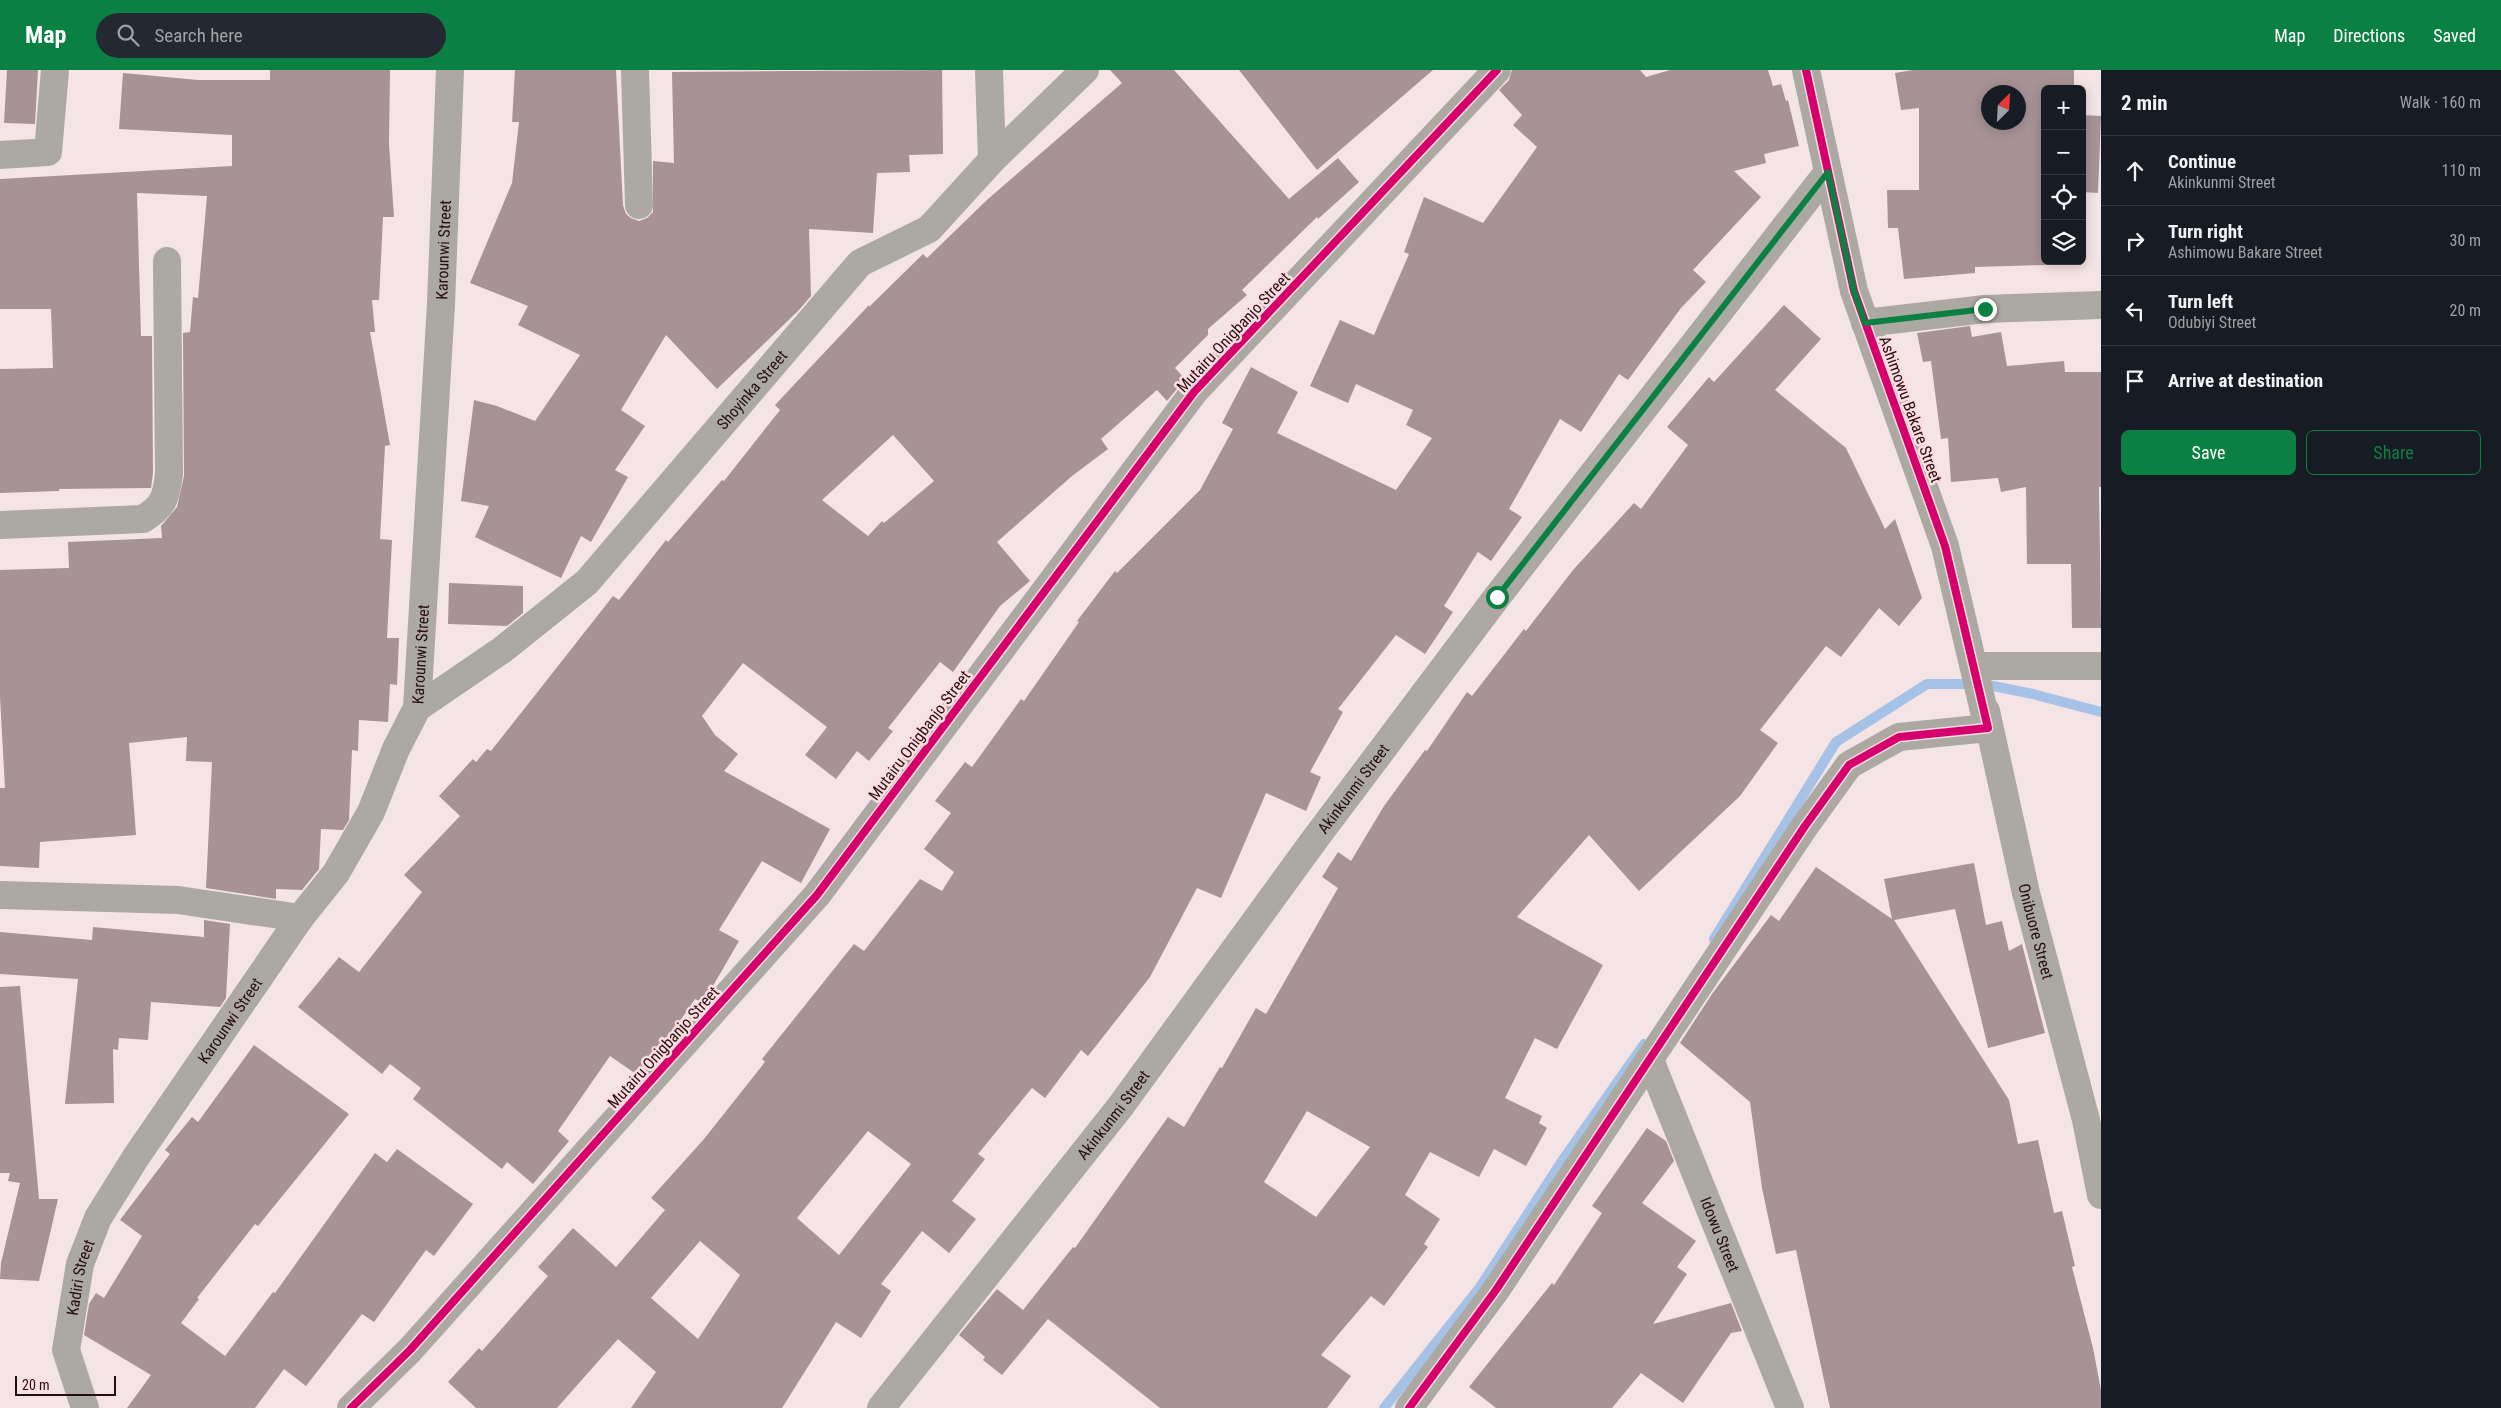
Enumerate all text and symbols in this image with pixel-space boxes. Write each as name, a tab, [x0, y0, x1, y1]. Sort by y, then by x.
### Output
search box	[96, 13, 446, 58]
text: Map	[25, 21, 66, 49]
icon: search	[114, 21, 142, 49]
text: Search here	[154, 24, 243, 47]
text: Map	[2274, 25, 2305, 46]
text: Directions	[2333, 25, 2405, 46]
text: Saved	[2433, 25, 2476, 46]
north arrow	[1981, 85, 2026, 130]
map controls	[2041, 85, 2086, 265]
button: +	[2041, 85, 2086, 130]
text: 2 min	[2121, 91, 2168, 115]
text: Walk · 160 m	[2400, 93, 2481, 112]
button: −	[2041, 130, 2086, 175]
text: Continue	[2168, 150, 2236, 173]
icon: ahead	[2121, 157, 2149, 185]
text: 110 m	[2442, 161, 2481, 180]
text: Akinkunmi Street	[2168, 173, 2275, 192]
button: locate	[2041, 175, 2086, 220]
street label: Karounwi Street	[432, 199, 455, 300]
button: layers	[2041, 220, 2086, 265]
text: Turn right	[2168, 220, 2243, 243]
icon: right	[2121, 227, 2149, 255]
text: 30 m	[2449, 231, 2481, 250]
text: Ashimowu Bakare Street	[2168, 243, 2322, 262]
street label: Mutairu Onigbanjo Street	[1173, 268, 1294, 396]
text: Turn left	[2168, 290, 2233, 313]
icon: left	[2121, 297, 2149, 325]
route end	[1974, 298, 1997, 321]
text: 20 m	[2449, 301, 2481, 320]
text: Odubiyi Street	[2168, 313, 2256, 332]
street label: Ashimowu Bakare Street	[1875, 333, 1946, 485]
street label: Shoyinka Street	[713, 346, 791, 433]
icon: arrive	[2121, 367, 2149, 395]
text: Arrive at destination	[2168, 369, 2323, 392]
button: Save	[2121, 430, 2296, 475]
button: Share	[2306, 430, 2481, 475]
route start	[1486, 586, 1509, 609]
street label: Karounwi Street	[408, 604, 433, 705]
street label: Mutairu Onigbanjo Street	[865, 667, 974, 804]
street label: Akinkunmi Street	[1314, 740, 1393, 837]
street label: Onibuore Street	[2014, 882, 2057, 982]
street label: Karounwi Street	[194, 974, 266, 1067]
street label: Mutairu Onigbanjo Street	[604, 982, 723, 1112]
street label: Akinkunmi Street	[1073, 1066, 1154, 1163]
street label: Idowu Street	[1696, 1194, 1743, 1275]
street label: Kadiri Street	[63, 1237, 99, 1317]
scale bar	[15, 1373, 116, 1396]
text: 20 m	[22, 1377, 50, 1393]

